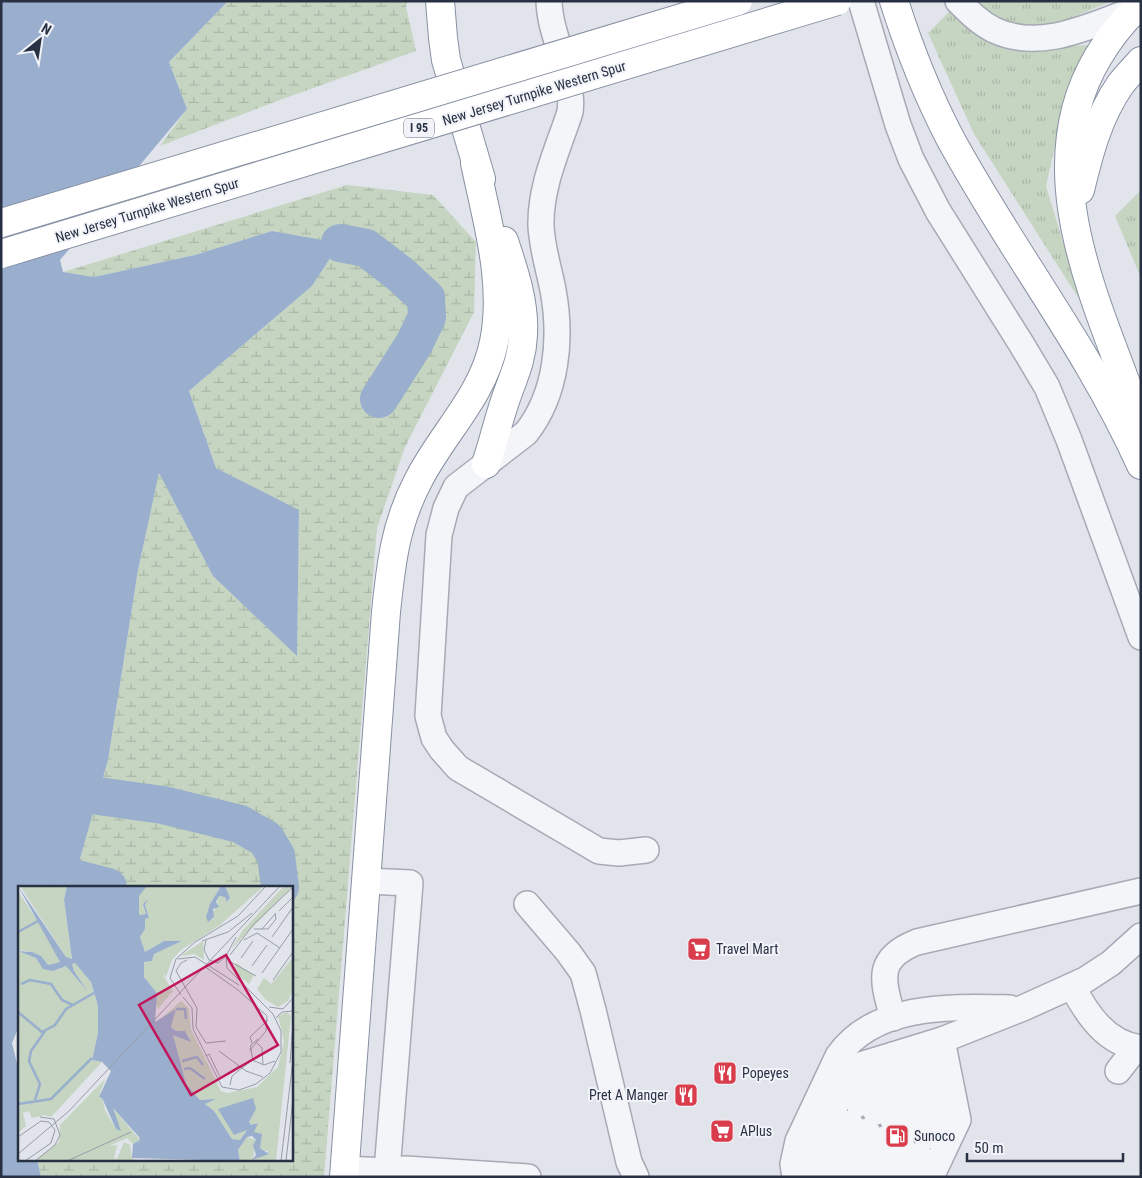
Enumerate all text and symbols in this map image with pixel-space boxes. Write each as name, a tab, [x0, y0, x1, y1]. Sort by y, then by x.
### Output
north arrow	[15, 15, 65, 65]
text: N	[39, 20, 54, 38]
street label: New Jersey Turnpike Western Spur	[440, 57, 628, 129]
road number: I 95	[404, 119, 434, 138]
street label: New Jersey Turnpike Western Spur	[53, 174, 241, 246]
inset map	[18, 886, 292, 1160]
supermarket icon: Travel Mart	[686, 936, 712, 962]
place label: Travel Mart	[716, 941, 778, 957]
restaurant icon: Popeyes	[712, 1060, 738, 1086]
place label: Popeyes	[742, 1065, 789, 1081]
restaurant icon: Pret A Manger	[673, 1082, 699, 1108]
place label: Pret A Manger	[589, 1087, 668, 1103]
supermarket icon: APlus	[709, 1118, 735, 1144]
place label: APlus	[740, 1123, 772, 1139]
fuel station icon: Sunoco	[884, 1123, 910, 1149]
place label: Sunoco	[914, 1128, 955, 1144]
scale bar	[967, 1130, 1123, 1162]
text: 50 m	[974, 1139, 1004, 1157]

